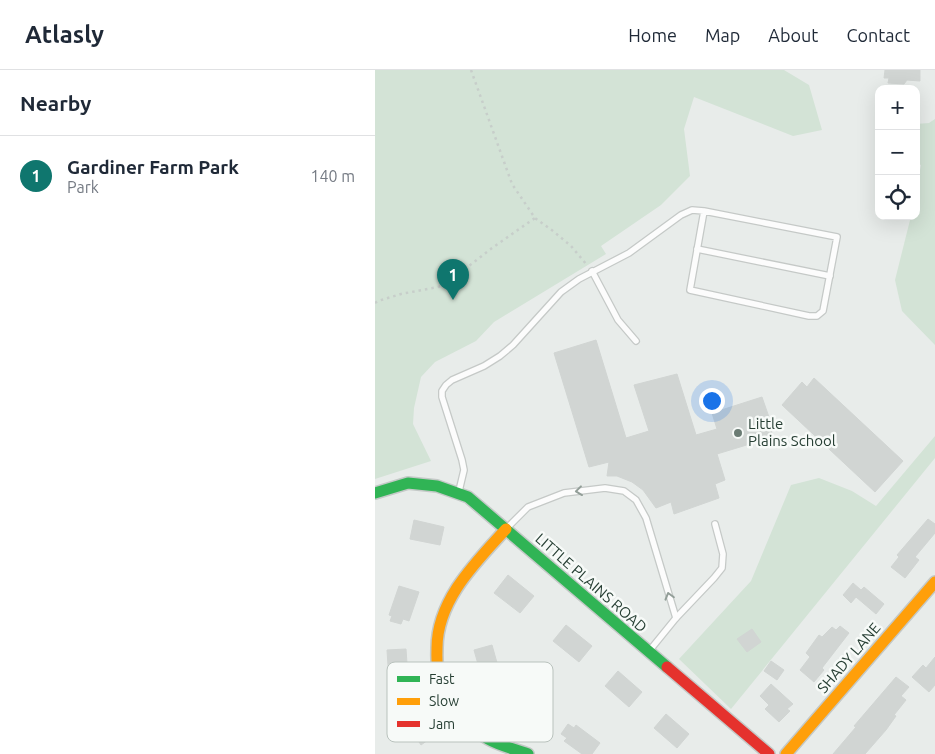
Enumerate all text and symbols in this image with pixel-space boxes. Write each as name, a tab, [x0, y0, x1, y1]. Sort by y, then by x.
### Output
text: Atlasly	[25, 21, 104, 48]
text: Home	[628, 25, 677, 45]
text: Map	[705, 25, 740, 45]
text: About	[768, 25, 818, 45]
text: Contact	[846, 25, 910, 45]
map controls	[875, 85, 920, 220]
button: +	[875, 85, 920, 130]
text: Nearby	[20, 91, 91, 115]
button: −	[875, 130, 920, 175]
text: Gardiner Farm Park	[67, 156, 239, 178]
text: 1	[31, 167, 41, 185]
text: 140 m	[310, 167, 355, 185]
button: locate	[875, 175, 920, 220]
text: Park	[67, 178, 99, 196]
pin: 1	[437, 259, 469, 300]
your location	[699, 388, 725, 414]
place label: Little Plains School	[748, 415, 836, 449]
marker: Little Plains School	[732, 427, 744, 439]
one-way arrow	[574, 485, 582, 496]
street label: LITTLE PLAINS ROAD	[532, 530, 650, 636]
one-way arrow	[665, 592, 675, 600]
street label: SHADY LANE	[814, 619, 884, 696]
legend	[387, 662, 553, 742]
text: Fast	[429, 671, 455, 687]
text: Slow	[429, 693, 459, 709]
text: Jam	[429, 716, 455, 732]

